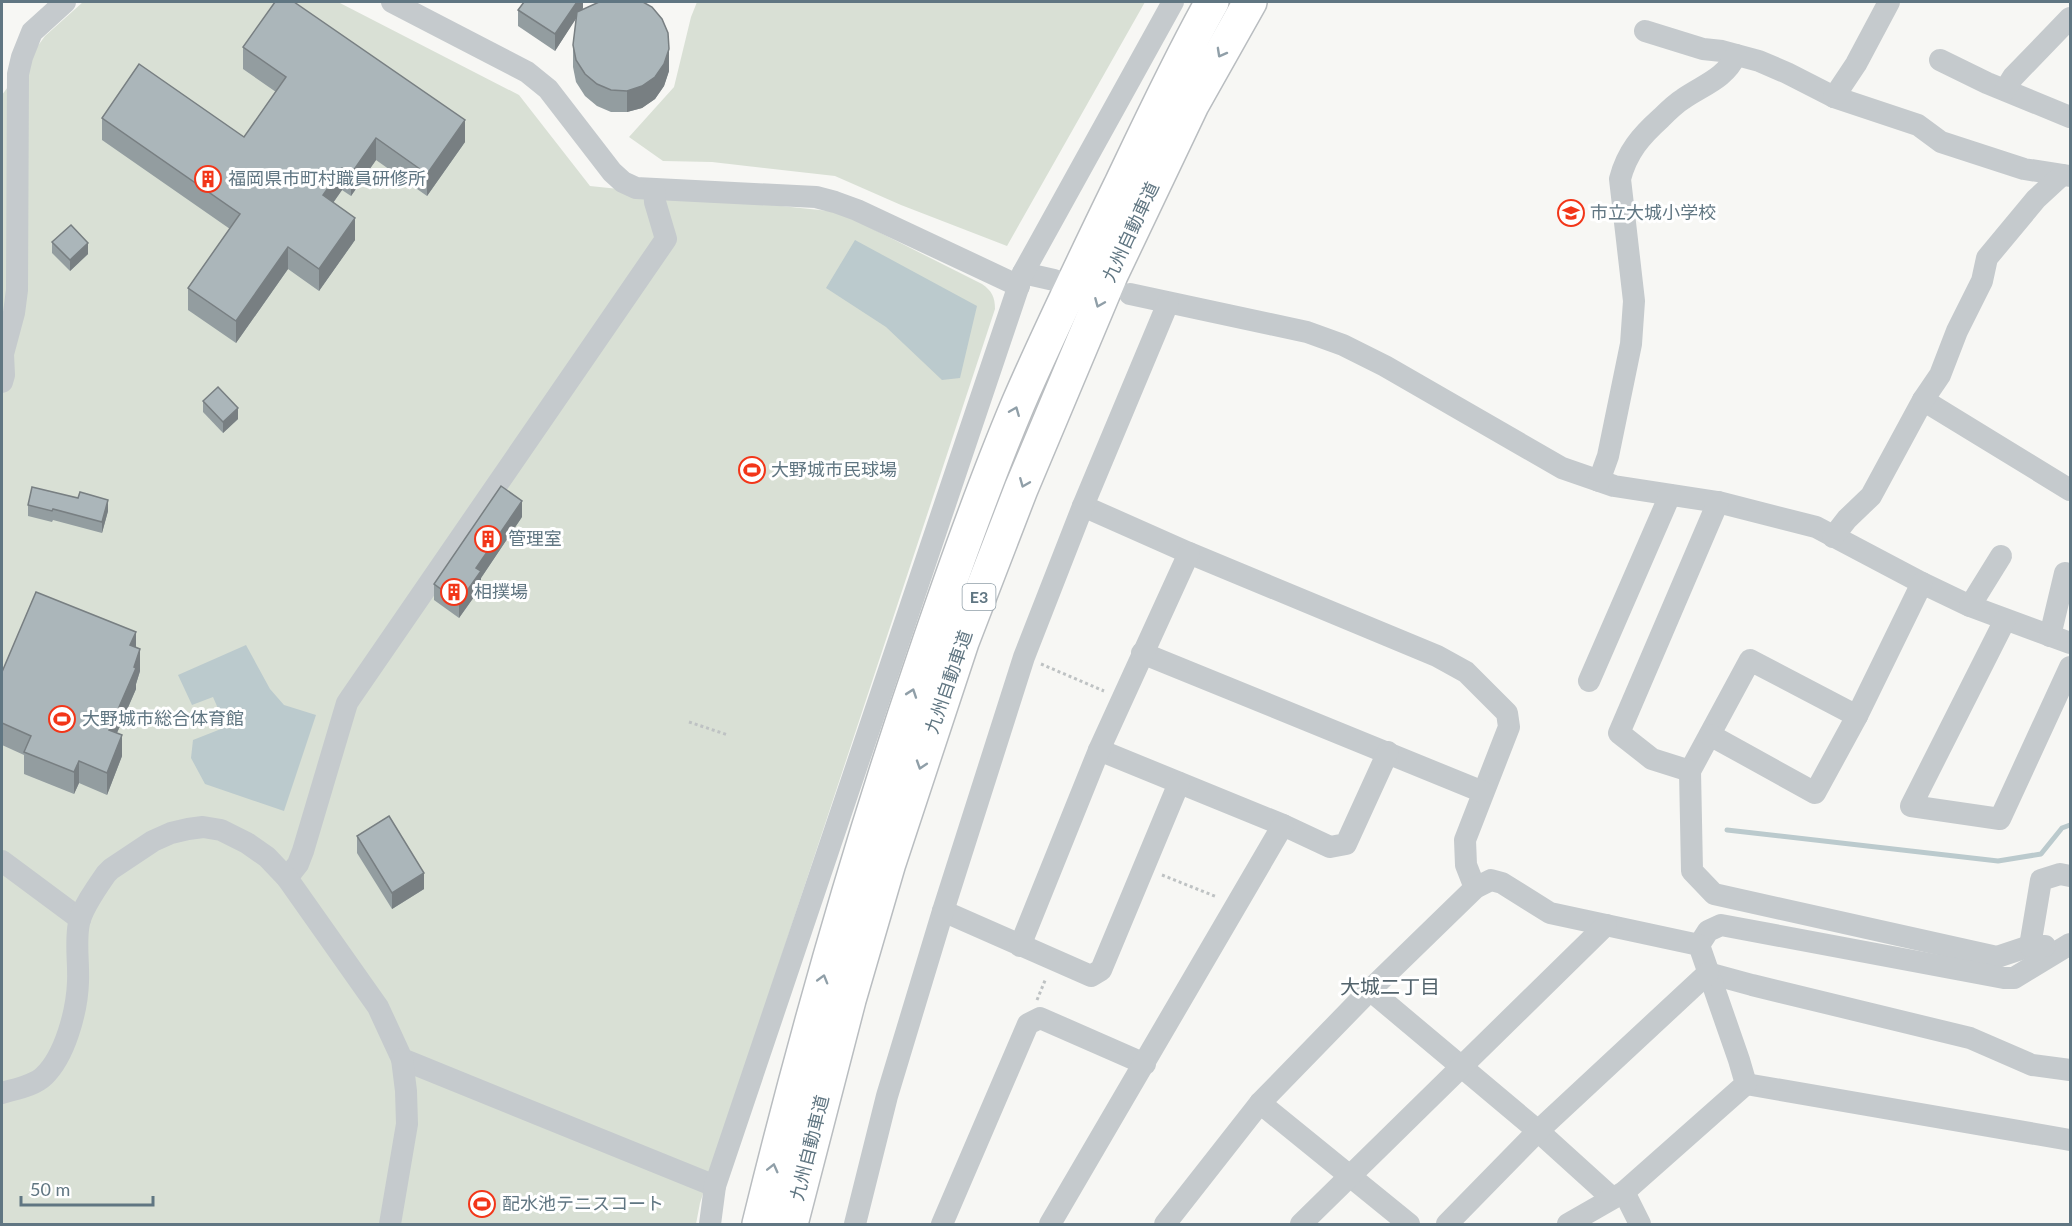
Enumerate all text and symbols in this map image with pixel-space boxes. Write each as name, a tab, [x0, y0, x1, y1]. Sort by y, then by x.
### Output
one-way arrow	[1217, 46, 1228, 57]
building icon: 福岡県市町村職員研修所	[193, 164, 223, 194]
place label: 福岡県市町村職員研修所	[228, 167, 426, 189]
street label: 九州自動車道	[1097, 178, 1163, 285]
school or university icon: 市立大城小学校	[1556, 198, 1586, 228]
place label: 市立大城小学校	[1590, 201, 1716, 223]
one-way arrow	[1094, 297, 1106, 308]
one-way arrow	[1008, 407, 1021, 417]
sports icon: 大野城市民球場	[737, 455, 767, 485]
place label: 大野城市民球場	[771, 458, 897, 480]
one-way arrow	[1019, 477, 1031, 488]
building icon: 管理室	[473, 524, 503, 554]
place label: 管理室	[508, 527, 562, 549]
building icon: 相撲場	[439, 577, 469, 607]
place label: 相撲場	[474, 580, 528, 602]
road number: E3	[962, 584, 996, 610]
street label: 九州自動車道	[920, 627, 976, 736]
one-way arrow	[905, 688, 917, 699]
sports icon: 大野城市総合体育館	[47, 704, 77, 734]
place label: 大野城市総合体育館	[82, 707, 244, 729]
one-way arrow	[916, 759, 928, 770]
one-way arrow	[816, 974, 828, 985]
district label: 大城二丁目	[1340, 974, 1440, 998]
street label: 九州自動車道	[785, 1093, 833, 1203]
one-way arrow	[765, 1163, 778, 1173]
scale bar	[21, 1169, 153, 1207]
text: 50 m	[30, 1178, 70, 1200]
sports icon: 配水池テニスコート	[467, 1189, 497, 1219]
place label: 配水池テニスコート	[502, 1192, 664, 1214]

